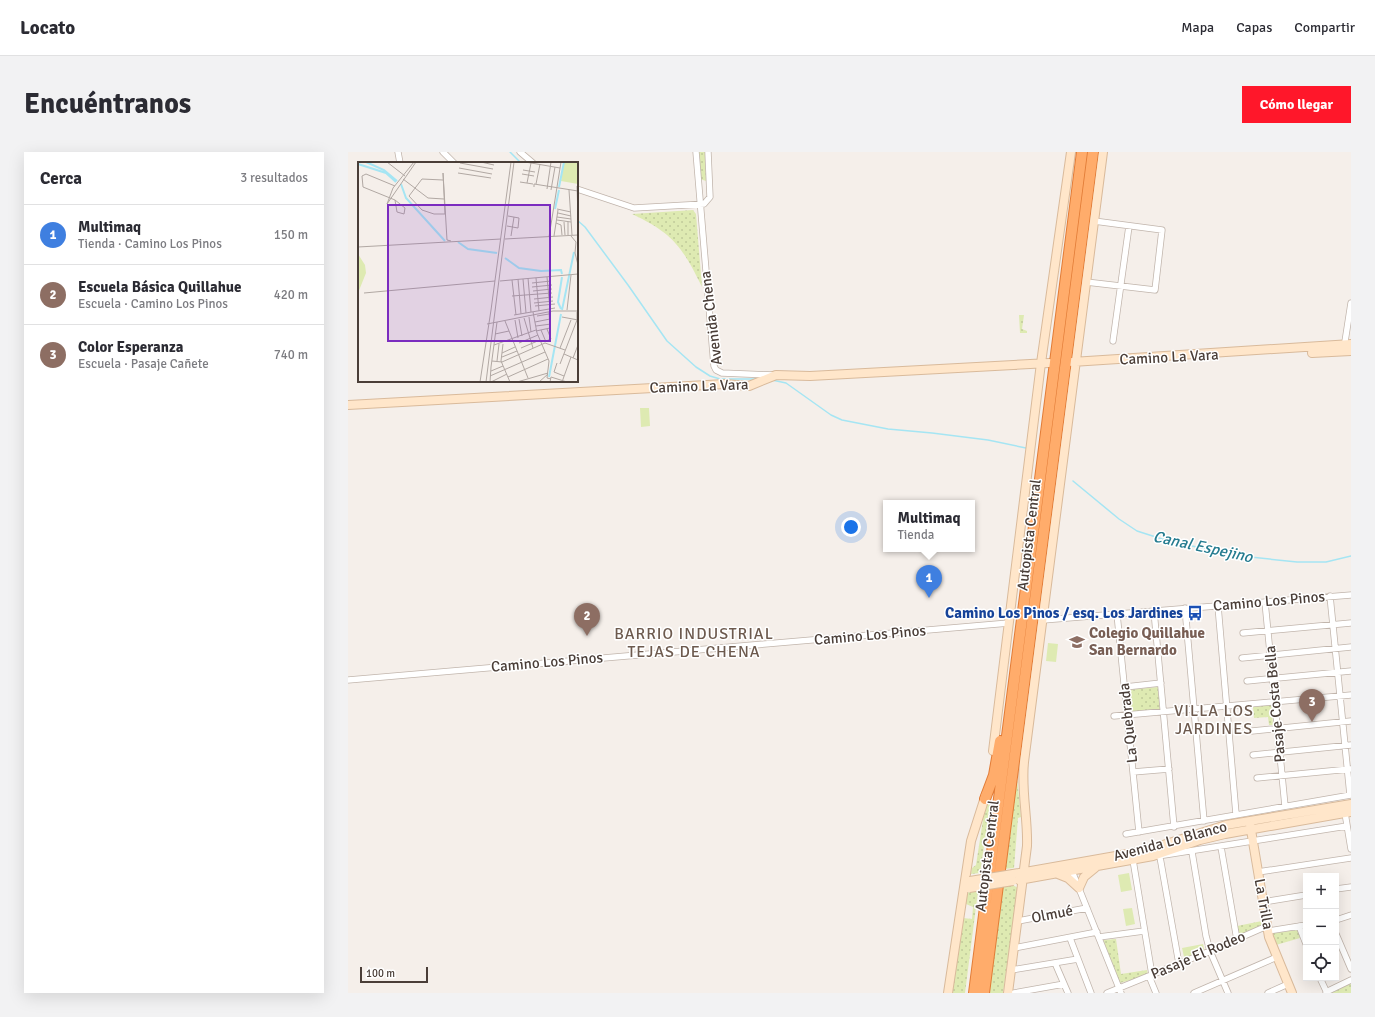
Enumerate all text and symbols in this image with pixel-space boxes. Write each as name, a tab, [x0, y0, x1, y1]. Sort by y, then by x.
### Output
text: Locato	[20, 16, 75, 40]
text: Mapa	[1181, 19, 1214, 36]
text: Capas	[1236, 19, 1272, 36]
text: Compartir	[1294, 19, 1355, 36]
button: Cómo llegar	[1242, 86, 1351, 123]
text: Encuéntranos	[24, 87, 191, 121]
inset map	[358, 162, 578, 382]
text: Cerca	[40, 168, 82, 189]
text: 3 resultados	[240, 170, 308, 186]
text: Multimaq	[78, 218, 141, 236]
text: 1	[49, 227, 57, 243]
text: 150 m	[274, 227, 308, 243]
text: Tienda · Camino Los Pinos	[78, 236, 222, 252]
street label: Avenida Chena	[696, 270, 726, 366]
text: Escuela Básica Quillahue	[78, 278, 241, 296]
text: 2	[49, 287, 57, 303]
text: 420 m	[274, 287, 308, 303]
text: Escuela · Camino Los Pinos	[78, 296, 228, 312]
text: Color Esperanza	[78, 338, 183, 356]
street label: Camino La Vara	[1119, 345, 1219, 369]
text: 3	[49, 347, 57, 363]
text: 740 m	[274, 347, 308, 363]
text: Escuela · Pasaje Cañete	[78, 356, 209, 372]
street label: Camino La Vara	[649, 375, 749, 397]
street label: Autopista Central	[1013, 478, 1045, 592]
popup	[883, 500, 975, 552]
text: Multimaq	[897, 509, 961, 527]
your location	[841, 517, 861, 537]
text: Tienda	[897, 527, 934, 543]
water label: Canal Espejino	[1151, 527, 1255, 567]
pin: 1	[916, 565, 942, 598]
street label: Camino Los Pinos	[1212, 587, 1326, 615]
pin: 2	[574, 603, 600, 636]
place label: Camino Los Pinos / esq. Los Jardines	[945, 604, 1183, 622]
bus stop icon: Camino Los Pinos / esq. Los Jardines	[1186, 604, 1204, 622]
street label: Camino Los Pinos	[813, 621, 927, 649]
district label: BARRIO INDUSTRIAL TEJAS DE CHENA	[614, 624, 774, 662]
place label: Colegio Quillahue San Bernardo	[1089, 624, 1205, 659]
school or university icon: Colegio Quillahue San Bernardo	[1068, 633, 1086, 651]
street label: Pasaje Costa Bella	[1261, 645, 1289, 763]
street label: Camino Los Pinos	[490, 648, 604, 676]
street label: La Quebrada	[1115, 682, 1141, 764]
pin: 3	[1299, 689, 1325, 722]
district label: VILLA LOS JARDINES	[1174, 701, 1254, 739]
street label: Autopista Central	[971, 799, 1003, 913]
street label: Avenida Lo Blanco	[1111, 817, 1229, 865]
map controls	[1303, 873, 1339, 981]
button: +	[1303, 873, 1339, 909]
street label: La Trilla	[1251, 877, 1277, 931]
street label: Olmué	[1030, 901, 1074, 927]
button: −	[1303, 909, 1339, 945]
street label: Pasaje El Rodeo	[1148, 927, 1248, 983]
button: locate	[1303, 945, 1339, 981]
scale bar	[360, 965, 428, 984]
text: 100 m	[366, 967, 395, 980]

